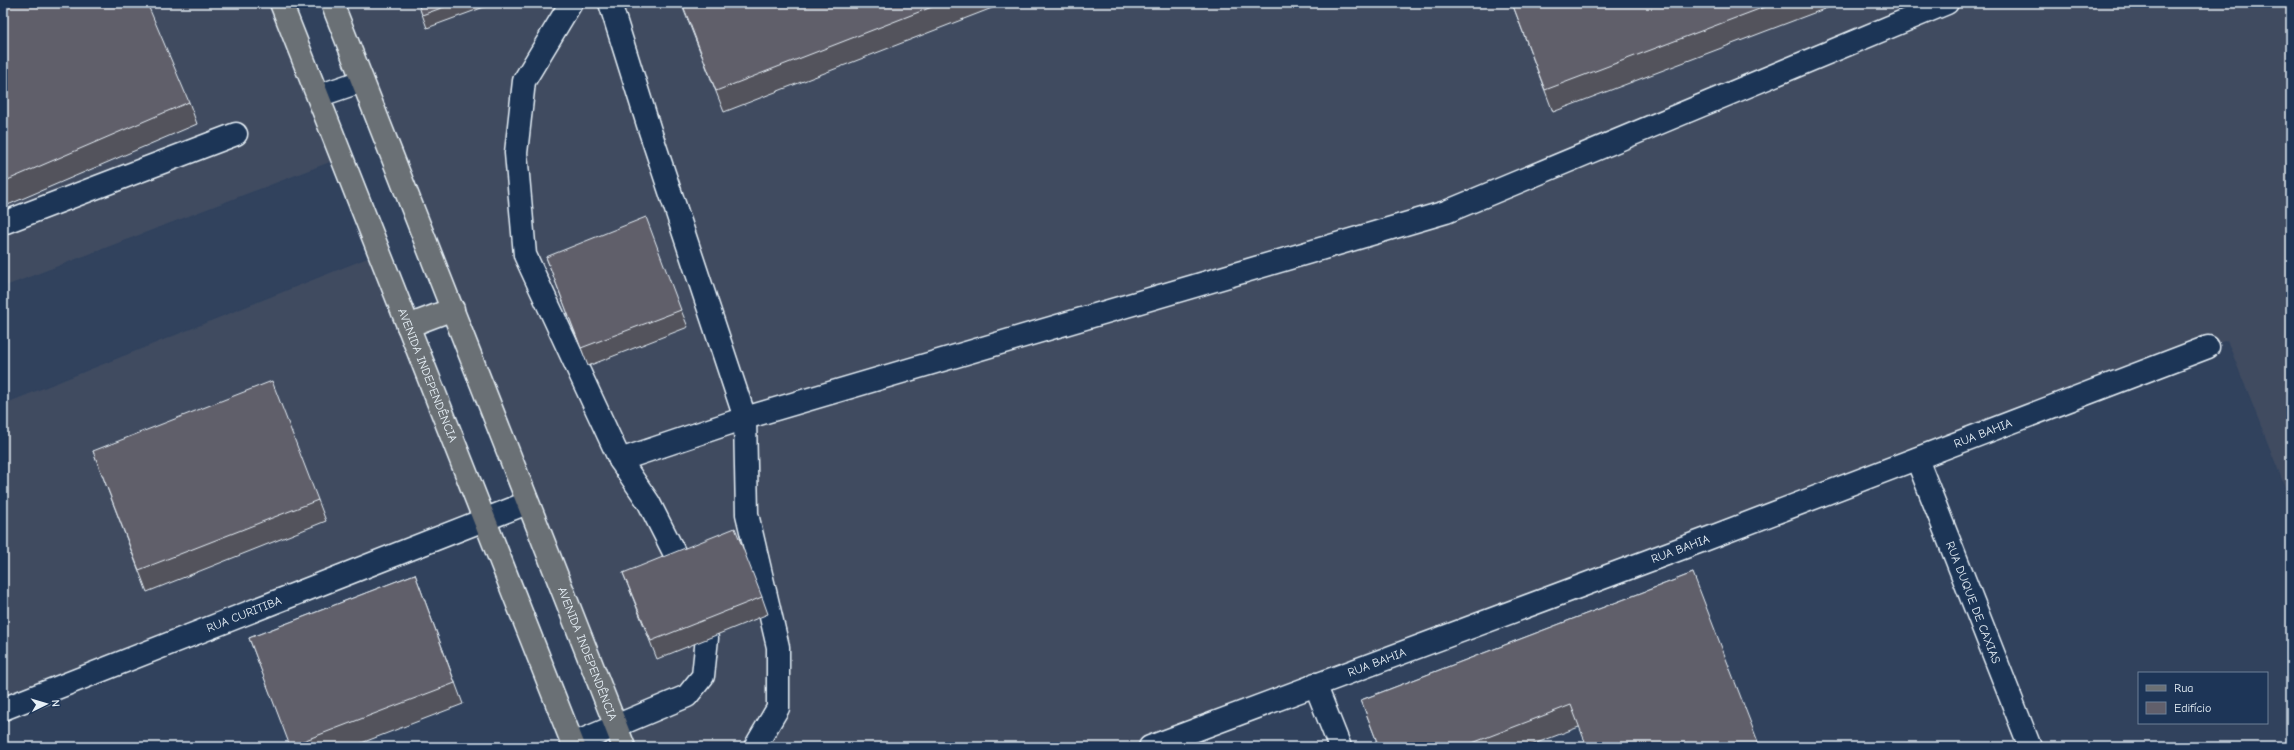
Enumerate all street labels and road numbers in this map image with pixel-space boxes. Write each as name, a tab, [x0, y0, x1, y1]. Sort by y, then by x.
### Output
street label: AVENIDA INDEPENDÊNCIA	[395, 306, 460, 444]
street label: RUA BAHIA	[1952, 416, 2014, 451]
street label: RUA BAHIA	[1649, 532, 1711, 566]
street label: RUA DUQUE DE CAXIAS	[1943, 539, 2004, 666]
street label: AVENIDA INDEPENDÊNCIA	[555, 585, 620, 723]
street label: RUA CURITIBA	[205, 593, 283, 635]
street label: RUA BAHIA	[1346, 645, 1408, 680]

